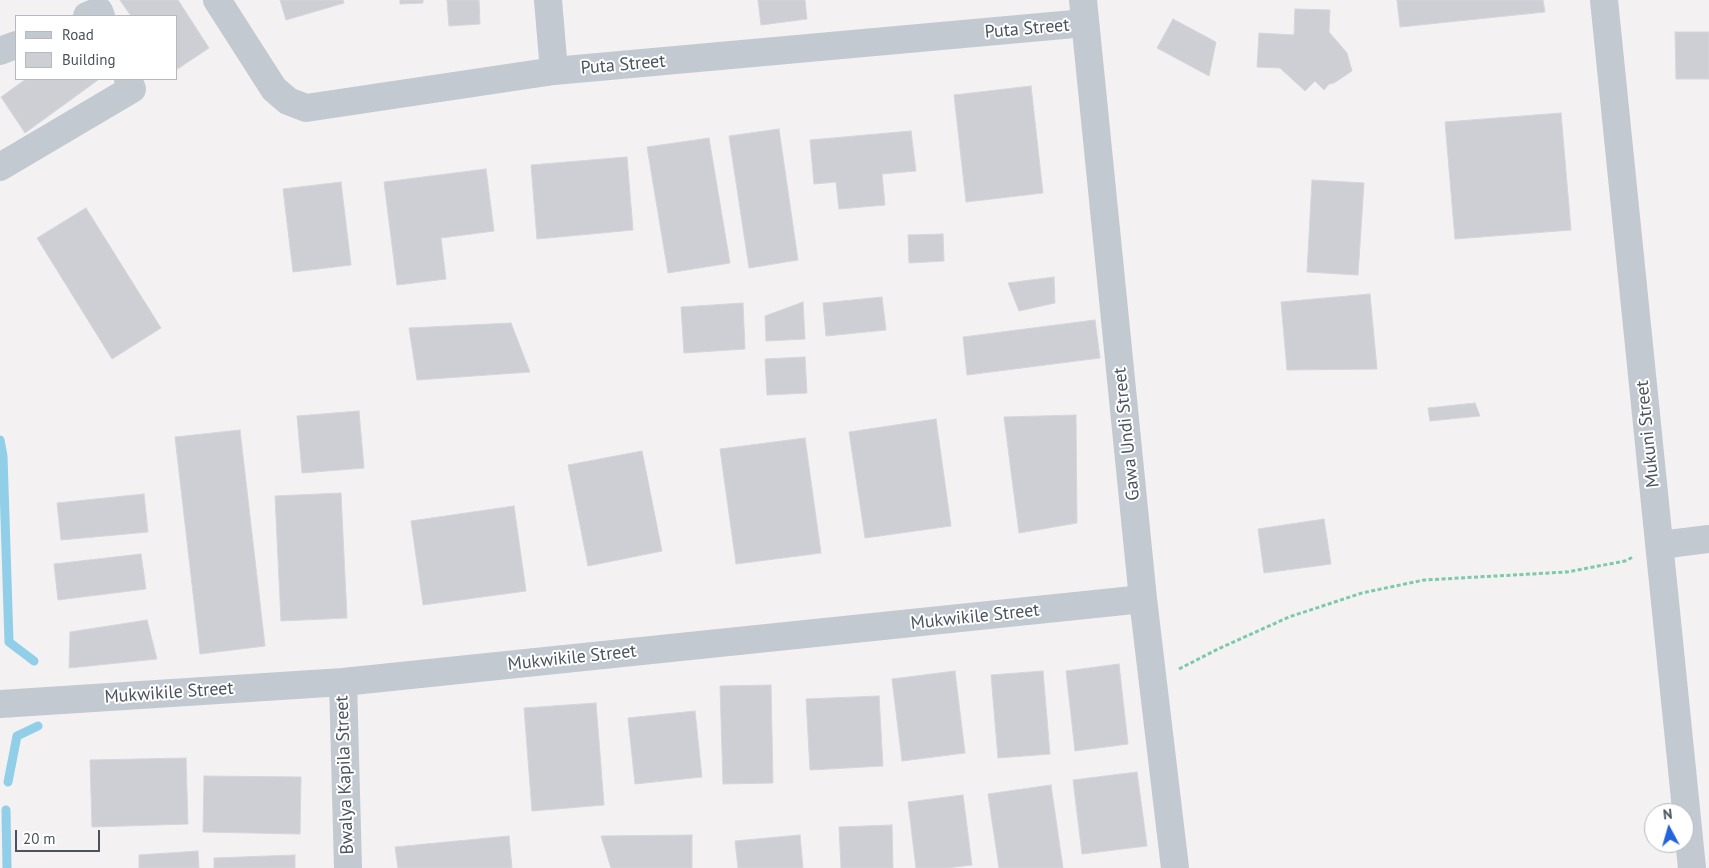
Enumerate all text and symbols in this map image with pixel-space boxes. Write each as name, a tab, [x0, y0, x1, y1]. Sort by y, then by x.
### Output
legend	[15, 15, 178, 80]
street label: Puta Street	[984, 15, 1070, 43]
text: Road	[62, 25, 94, 44]
text: Building	[62, 50, 116, 69]
street label: Puta Street	[580, 51, 666, 79]
street label: Gawa Undi Street	[1109, 366, 1145, 502]
street label: Mukuni Street	[1632, 379, 1664, 489]
street label: Mukwikile Street	[910, 600, 1040, 634]
street label: Mukwikile Street	[507, 641, 637, 675]
street label: Mukwikile Street	[104, 678, 234, 708]
street label: Bwalya Kapila Street	[331, 695, 359, 855]
north arrow	[1644, 803, 1694, 853]
text: N	[1662, 805, 1673, 824]
scale bar	[18, 820, 102, 852]
text: 20 m	[23, 829, 56, 848]

